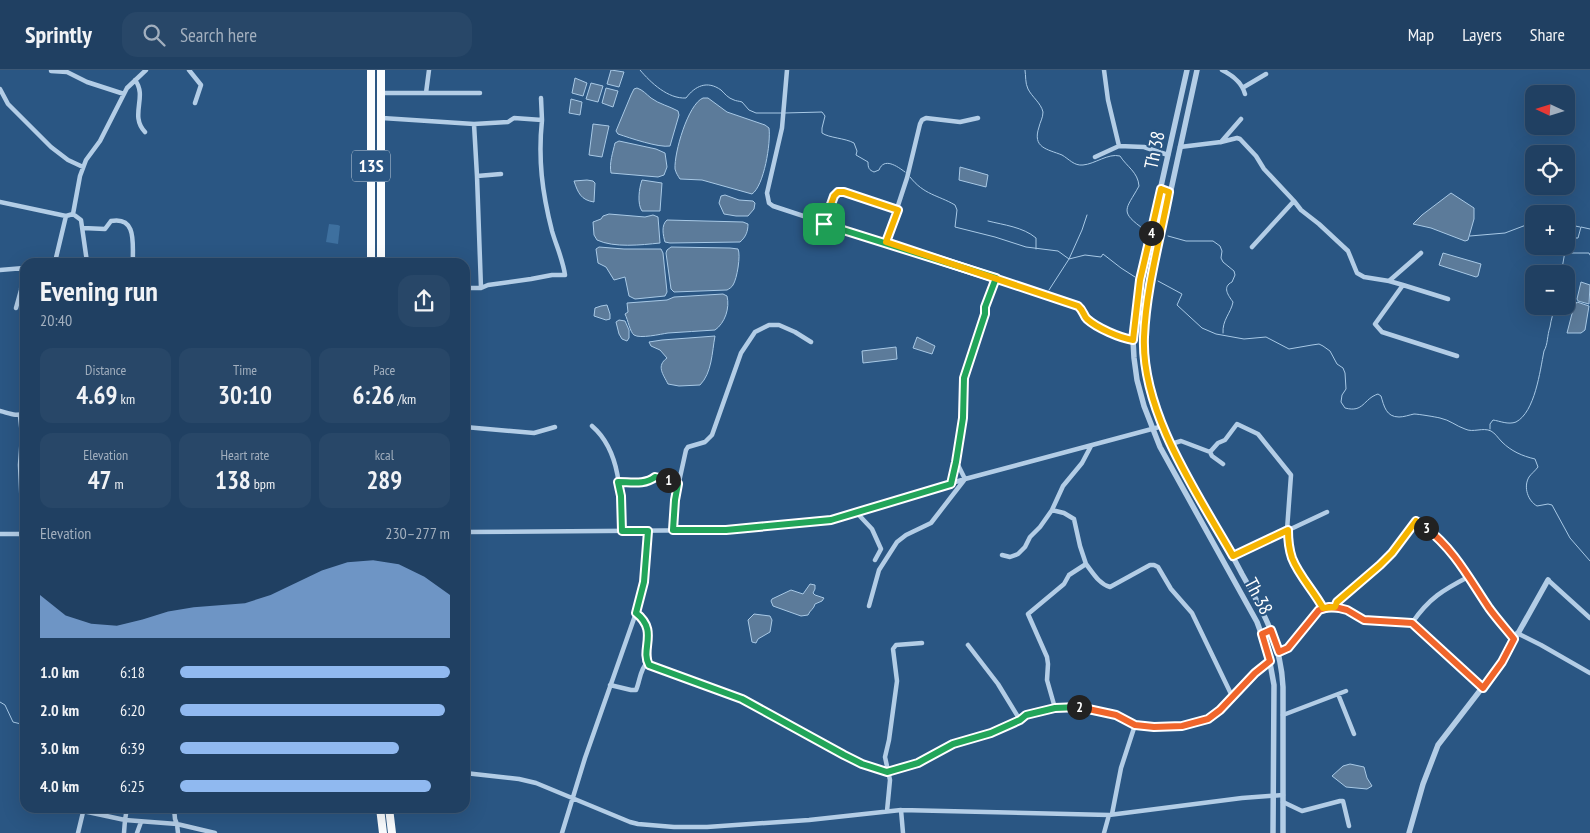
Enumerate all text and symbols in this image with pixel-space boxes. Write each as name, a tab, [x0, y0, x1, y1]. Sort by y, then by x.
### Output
search box	[122, 12, 472, 57]
text: Sprintly	[25, 19, 92, 50]
icon: search	[140, 21, 168, 49]
text: Search here	[180, 23, 257, 47]
text: Map	[1408, 23, 1434, 46]
text: Layers	[1462, 23, 1502, 46]
text: Share	[1530, 23, 1565, 46]
north arrow	[1525, 85, 1575, 135]
map controls	[1525, 85, 1575, 315]
street label: Th 38	[1138, 129, 1170, 171]
button: locate	[1525, 145, 1575, 195]
road number: 13S	[352, 150, 390, 182]
pin	[803, 203, 845, 245]
button: +	[1525, 205, 1575, 255]
icon: arrive	[810, 210, 838, 238]
pin: 4	[1138, 220, 1164, 246]
text: 4	[1148, 224, 1155, 242]
button: −	[1525, 265, 1575, 315]
text: Evening run	[40, 272, 158, 309]
button: share	[398, 275, 450, 327]
text: 20:40	[40, 310, 72, 330]
text: Distance	[85, 361, 126, 379]
text: Time	[233, 361, 257, 379]
text: Pace	[373, 361, 395, 379]
text: 4.69	[76, 379, 117, 411]
text: 30:10	[218, 379, 272, 411]
text: 6:26	[352, 379, 395, 411]
text: km	[117, 390, 135, 408]
text: /km	[395, 390, 416, 408]
text: Elevation	[83, 446, 128, 464]
text: Heart rate	[221, 446, 269, 464]
text: kcal	[375, 446, 394, 464]
text: 47	[88, 464, 112, 496]
text: 138	[215, 464, 251, 496]
text: 289	[366, 464, 402, 496]
pin: 1	[656, 468, 680, 492]
text: 1	[665, 471, 672, 489]
text: m	[112, 475, 124, 493]
text: bpm	[251, 475, 275, 493]
pin: 3	[1414, 516, 1438, 540]
text: 3	[1423, 519, 1430, 537]
text: Elevation	[40, 523, 91, 543]
text: 230–277 m	[385, 523, 450, 543]
street label: Th 38	[1239, 574, 1279, 618]
text: 1.0 km	[40, 662, 79, 682]
text: 6:18	[120, 662, 145, 682]
pin: 2	[1066, 694, 1092, 720]
text: 2	[1076, 698, 1083, 716]
text: 2.0 km	[40, 700, 79, 720]
text: 6:20	[120, 700, 145, 720]
text: 3.0 km	[40, 738, 79, 758]
text: 6:39	[120, 738, 145, 758]
text: 4.0 km	[40, 776, 79, 796]
text: 6:25	[120, 776, 145, 796]

